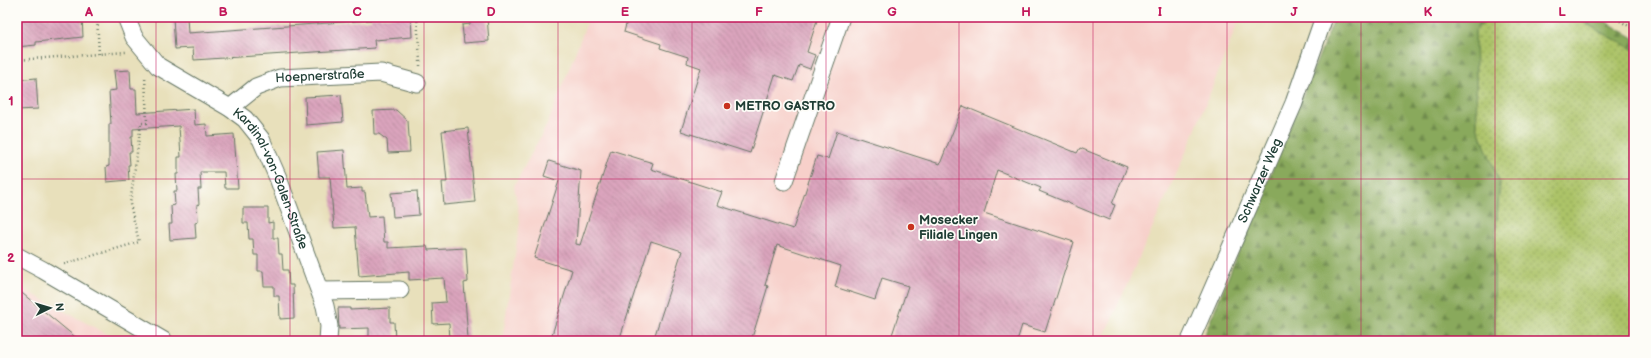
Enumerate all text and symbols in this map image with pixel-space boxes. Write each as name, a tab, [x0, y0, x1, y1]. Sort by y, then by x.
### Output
text: A	[84, 4, 93, 20]
text: B	[218, 4, 228, 20]
text: C	[352, 4, 362, 20]
text: D	[486, 4, 496, 20]
text: E	[621, 4, 630, 20]
text: F	[755, 4, 763, 20]
text: G	[887, 4, 897, 20]
text: H	[1021, 4, 1031, 20]
text: I	[1158, 4, 1162, 20]
text: J	[1290, 4, 1298, 20]
text: K	[1424, 4, 1433, 20]
text: L	[1558, 4, 1566, 20]
street label: Hoepnerstraße	[275, 66, 365, 86]
text: 1	[8, 93, 14, 109]
place label: METRO GASTRO	[735, 98, 835, 114]
marker: METRO GASTRO	[722, 101, 732, 111]
street label: Kardinal-von-Galen-Straße	[229, 104, 312, 252]
street label: Schwarzer Weg	[1235, 136, 1286, 225]
place label: Mosecker Filiale Lingen	[919, 212, 998, 243]
marker: Mosecker Filiale Lingen	[906, 222, 916, 232]
text: 2	[7, 250, 15, 266]
north arrow	[30, 288, 70, 328]
text: N	[53, 302, 66, 312]

